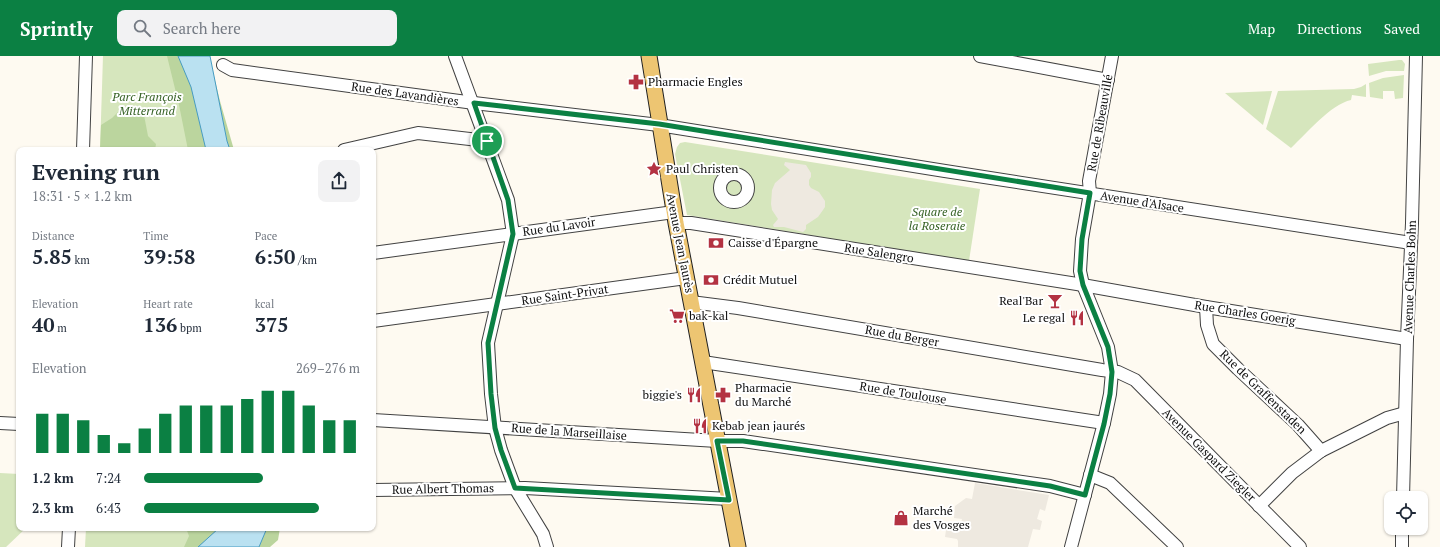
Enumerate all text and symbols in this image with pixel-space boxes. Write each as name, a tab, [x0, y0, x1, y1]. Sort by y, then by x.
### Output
search box	[117, 10, 397, 46]
text: Sprintly	[20, 16, 93, 41]
icon: search	[131, 17, 153, 39]
text: Search here	[163, 18, 241, 38]
text: Map	[1248, 19, 1275, 38]
text: Directions	[1297, 19, 1362, 38]
text: Saved	[1384, 19, 1420, 38]
pharmacy icon: Pharmacie Engles	[627, 73, 645, 91]
street label: Rue de Ribeauvillé	[1084, 73, 1115, 173]
place label: Pharmacie Engles	[648, 74, 743, 89]
street label: Rue des Lavandières	[350, 79, 460, 108]
park label: Parc François Mitterrand	[111, 89, 182, 118]
pin	[470, 124, 504, 158]
icon: arrive	[476, 130, 498, 152]
text: Evening run	[32, 157, 160, 186]
button: share	[318, 160, 360, 202]
place icon: Paul Christen	[645, 160, 663, 178]
place label: Paul Christen	[666, 161, 738, 176]
text: 18:31 · 5 × 1.2 km	[32, 187, 132, 205]
street label: Avenue d'Alsace	[1099, 187, 1185, 216]
street label: Avenue Jean Jaurès	[663, 192, 698, 294]
park label: Square de la Roseraie	[909, 204, 966, 233]
street label: Rue du Lavoir	[522, 214, 597, 239]
street label: Avenue Charles Bohn	[1400, 220, 1419, 334]
text: Distance	[32, 229, 75, 243]
text: Time	[143, 229, 168, 243]
text: Pace	[255, 229, 277, 243]
bank icon: Caisse d'Épargne	[707, 234, 725, 252]
place label: Caisse d'Épargne	[728, 235, 818, 250]
street label: Rue Salengro	[843, 240, 915, 265]
text: 5.85	[32, 243, 72, 270]
text: 39:58	[143, 243, 195, 270]
text: 6:50	[255, 243, 295, 270]
text: km	[72, 253, 90, 267]
text: /km	[295, 253, 317, 267]
bank icon: Crédit Mutuel	[702, 271, 720, 289]
place label: Crédit Mutuel	[723, 272, 798, 287]
street label: Rue Saint-Privat	[520, 281, 610, 308]
bar icon: Real'Bar	[1046, 292, 1064, 310]
place label: Real'Bar	[999, 293, 1043, 308]
text: Elevation	[32, 297, 78, 311]
text: Heart rate	[143, 297, 193, 311]
text: kcal	[255, 297, 274, 311]
street label: Rue Charles Goerig	[1193, 297, 1297, 328]
supermarket icon: bak-kal	[668, 307, 686, 325]
place label: bak-kal	[689, 308, 729, 323]
restaurant icon: Le regal	[1068, 309, 1086, 327]
place label: Le regal	[1023, 310, 1065, 325]
text: 40	[32, 311, 55, 338]
text: 136	[143, 311, 177, 338]
text: 375	[255, 311, 289, 338]
text: m	[55, 321, 67, 335]
text: bpm	[177, 321, 202, 335]
street label: Rue du Berger	[864, 322, 941, 349]
street label: Rue de Graffenstaden	[1217, 346, 1310, 437]
text: Elevation	[32, 359, 87, 377]
text: 269–276 m	[296, 359, 360, 377]
street label: Rue de Toulouse	[859, 378, 948, 407]
place label: Pharmacie du Marché	[735, 380, 792, 409]
restaurant icon: biggie's	[685, 386, 703, 404]
pharmacy icon: Pharmacie du Marché	[714, 386, 732, 404]
place label: biggie's	[643, 387, 682, 402]
street label: Avenue Gaspard Ziegler	[1159, 405, 1260, 505]
restaurant icon: Kebab jean jaurés	[691, 417, 709, 435]
place label: Kebab jean jaurés	[712, 418, 805, 433]
street label: Rue de la Marseillaise	[511, 420, 627, 443]
text: 1.2 km	[32, 469, 74, 487]
text: 7:24	[96, 469, 121, 487]
street label: Rue Albert Thomas	[392, 480, 494, 497]
map controls	[1384, 491, 1428, 535]
button: locate	[1384, 491, 1428, 535]
text: 2.3 km	[32, 499, 74, 517]
text: 6:43	[96, 499, 121, 517]
place label: Marché des Vosges	[913, 503, 970, 532]
shop icon: Marché des Vosges	[892, 509, 910, 527]

